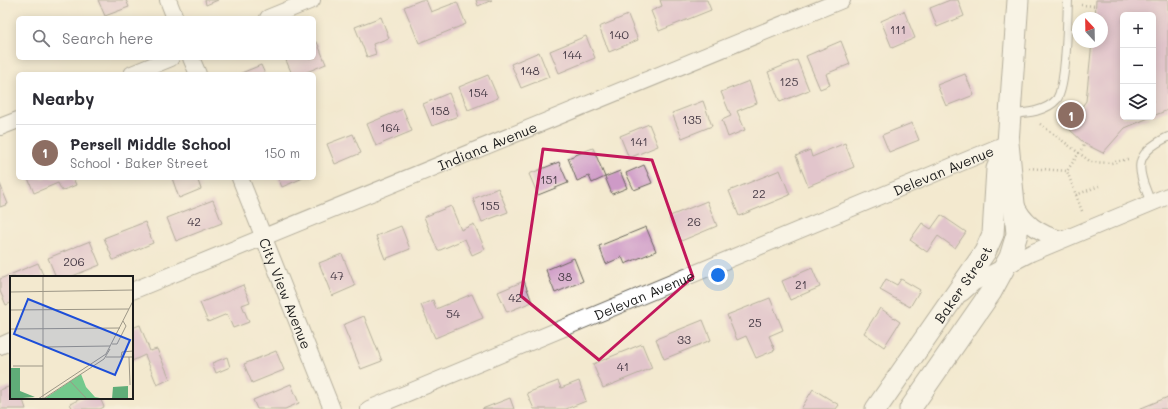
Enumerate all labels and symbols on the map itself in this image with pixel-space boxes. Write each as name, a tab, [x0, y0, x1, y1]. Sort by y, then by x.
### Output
north arrow	[1072, 12, 1108, 48]
house number: 111	[890, 21, 906, 37]
house number: 140	[609, 26, 630, 42]
house number: 144	[562, 46, 582, 62]
house number: 148	[520, 62, 540, 78]
house number: 125	[779, 73, 799, 89]
house number: 154	[468, 84, 488, 100]
pin: 1	[1058, 100, 1084, 130]
house number: 158	[430, 102, 450, 118]
house number: 135	[682, 111, 702, 127]
street label: Indiana Avenue	[435, 117, 540, 174]
house number: 164	[380, 119, 400, 135]
house number: 141	[630, 133, 648, 149]
street label: Delevan Avenue	[890, 141, 996, 199]
house number: 151	[540, 171, 558, 187]
house number: 22	[752, 185, 766, 201]
house number: 155	[480, 197, 500, 213]
house number: 42	[187, 213, 201, 229]
house number: 26	[687, 213, 701, 229]
street label: City View Avenue	[255, 235, 317, 352]
street label: Baker Street	[929, 243, 996, 326]
house number: 206	[63, 253, 85, 269]
street label: Delevan Avenue	[591, 265, 697, 324]
your location	[708, 265, 728, 285]
house number: 47	[330, 267, 344, 283]
house number: 38	[558, 268, 572, 284]
inset map	[10, 276, 133, 399]
house number: 21	[795, 276, 807, 292]
house number: 42	[508, 289, 522, 305]
house number: 54	[446, 305, 460, 321]
house number: 25	[748, 314, 762, 330]
house number: 33	[677, 331, 691, 347]
house number: 41	[617, 358, 629, 374]

